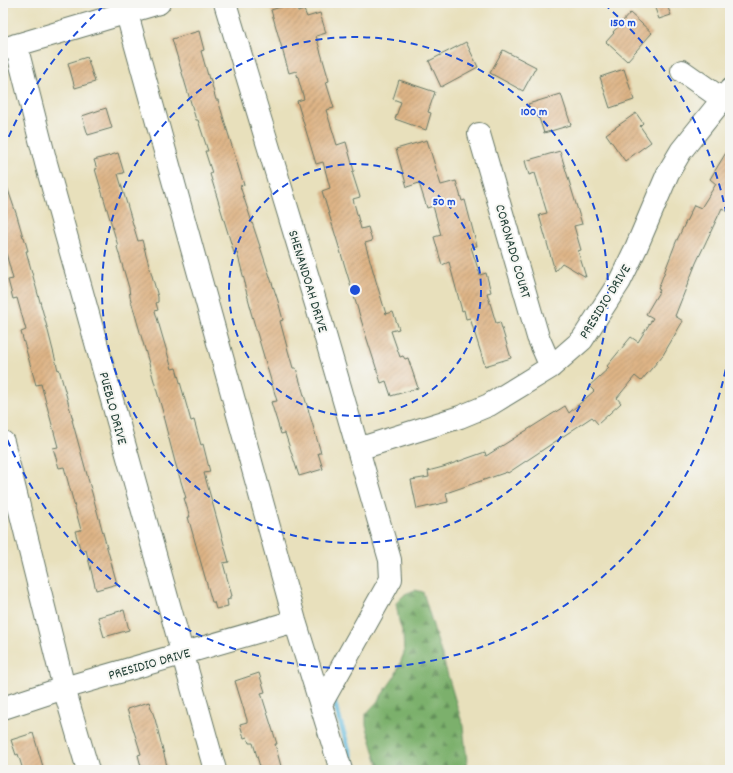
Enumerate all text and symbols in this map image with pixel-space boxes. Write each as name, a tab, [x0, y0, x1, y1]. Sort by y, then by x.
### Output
text: 150 m	[610, 15, 636, 32]
text: 100 m	[521, 104, 547, 121]
text: 50 m	[432, 194, 456, 211]
street label: CORONADO COURT	[489, 202, 535, 301]
street label: SHENANDOAH DRIVE	[282, 228, 332, 336]
street label: PRESIDIO DRIVE	[575, 260, 637, 343]
centre of rings	[348, 283, 362, 297]
street label: PUEBLO DRIVE	[93, 370, 132, 448]
street label: PRESIDIO DRIVE	[106, 644, 193, 686]

